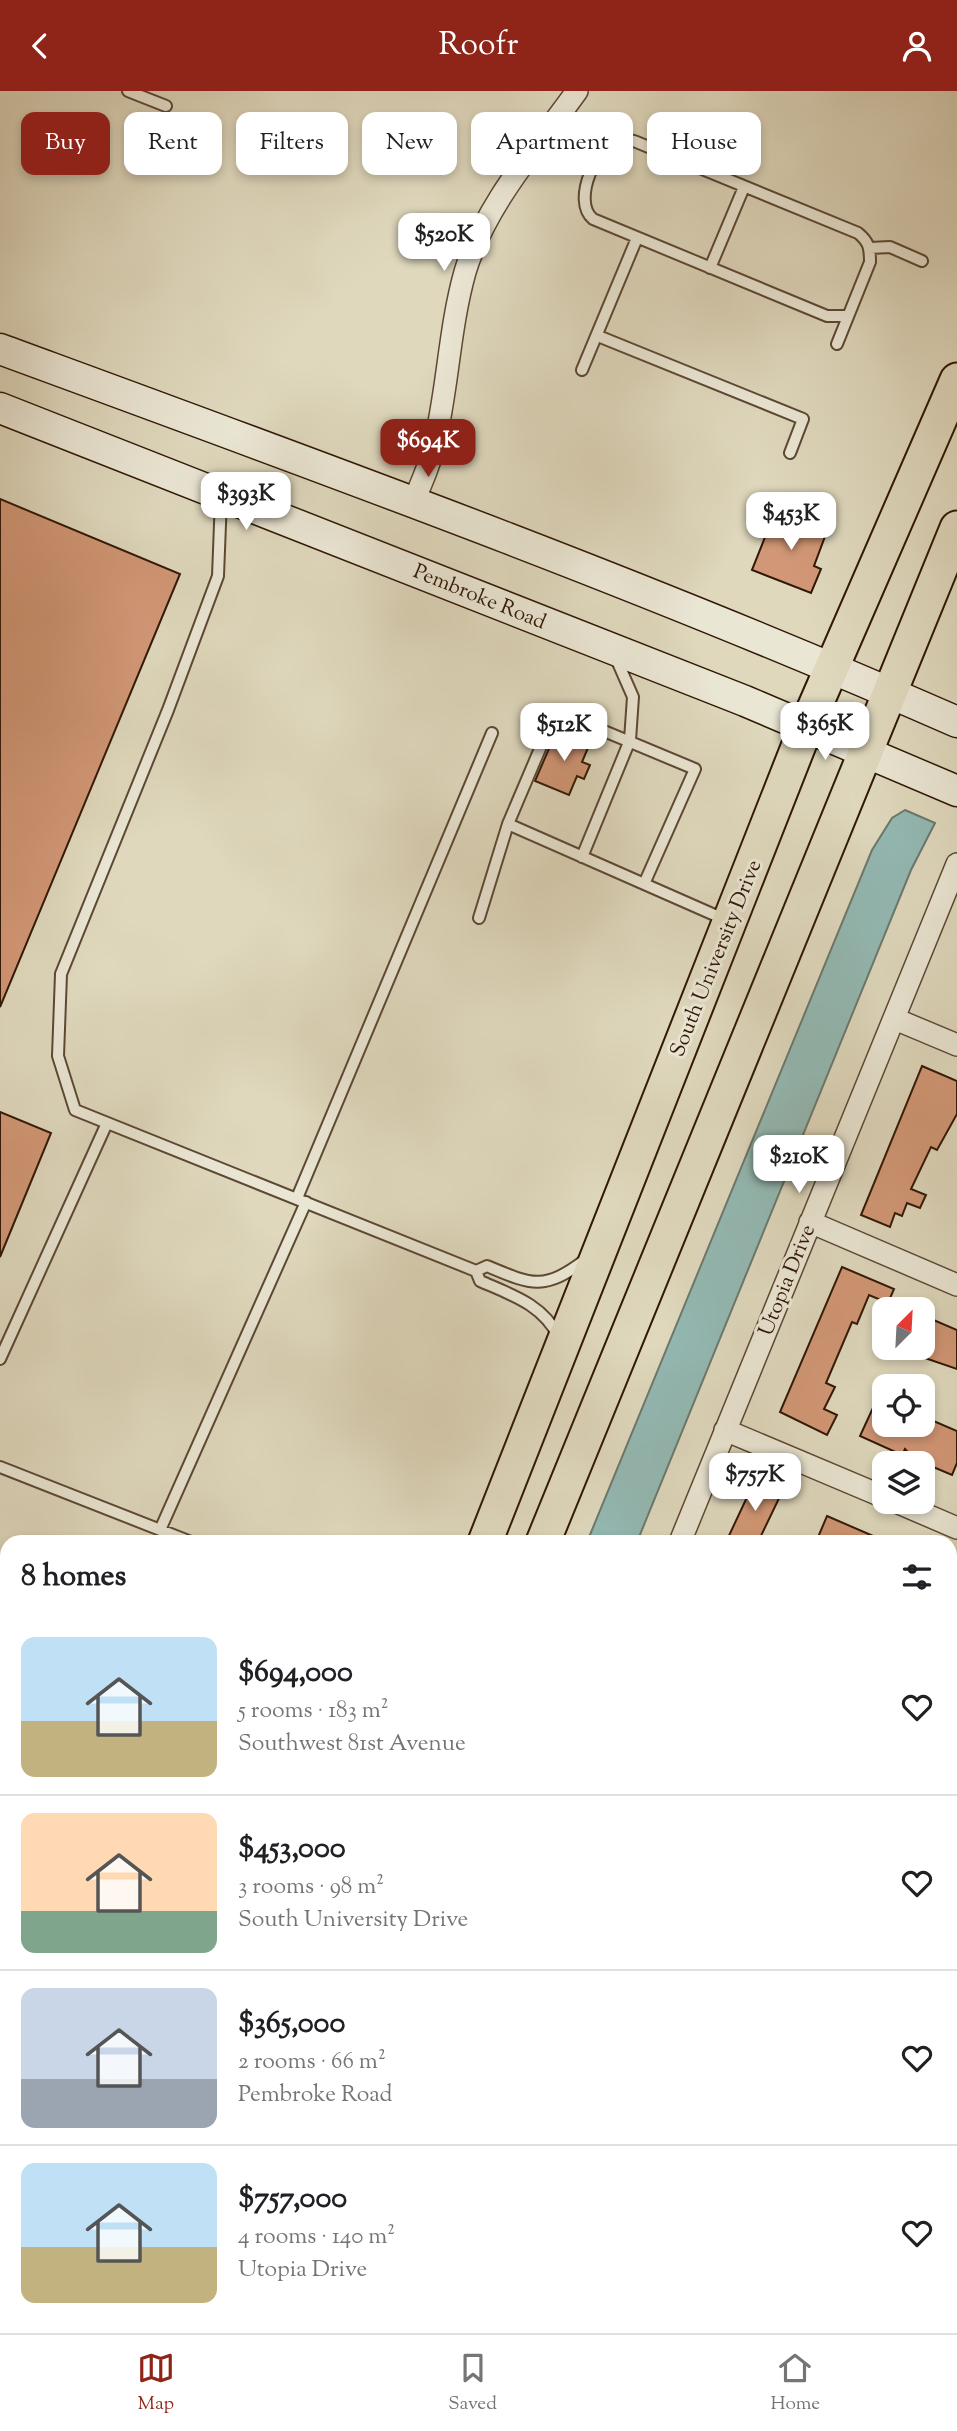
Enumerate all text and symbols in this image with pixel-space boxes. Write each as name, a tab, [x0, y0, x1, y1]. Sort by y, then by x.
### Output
text: Roofr	[438, 23, 519, 69]
icon: back	[21, 27, 59, 65]
icon: person	[898, 27, 936, 65]
chip: Buy	[21, 112, 110, 175]
chip: Rent	[124, 112, 222, 175]
chip: Filters	[236, 112, 348, 175]
chip: New	[362, 112, 457, 175]
chip: Apartment	[471, 112, 633, 175]
chip: House	[647, 112, 761, 175]
pin: $520K	[395, 213, 493, 273]
text: $520K	[414, 219, 474, 252]
pin: $694K	[379, 419, 477, 479]
text: $694K	[396, 425, 460, 458]
pin: $393K	[197, 473, 295, 532]
text: $393K	[217, 478, 275, 511]
pin: $453K	[742, 493, 840, 552]
text: $453K	[762, 498, 820, 531]
street label: Pembroke Road	[408, 558, 550, 638]
pin: $512K	[515, 703, 613, 763]
pin: $365K	[776, 703, 874, 762]
text: $365K	[796, 708, 854, 741]
text: $512K	[536, 709, 592, 742]
street label: South University Drive	[664, 856, 770, 1062]
pin: $210K	[750, 1135, 848, 1195]
text: $210K	[769, 1141, 829, 1174]
street label: Utopia Drive	[752, 1220, 824, 1341]
north arrow	[872, 1297, 934, 1360]
map controls	[872, 1297, 935, 1514]
button: locate	[872, 1374, 935, 1437]
button: layers	[872, 1451, 935, 1514]
pin: $757K	[706, 1453, 804, 1513]
text: $757K	[725, 1459, 785, 1492]
text: 8 homes	[21, 1556, 126, 1599]
icon: filters	[898, 1558, 936, 1596]
text: $694,000	[238, 1652, 353, 1695]
icon: home	[77, 1665, 161, 1749]
icon: heart	[898, 1688, 936, 1726]
text: 5 rooms · 183 m²	[238, 1695, 389, 1728]
text: Southwest 81st Avenue	[238, 1728, 466, 1761]
text: $453,000	[238, 1828, 346, 1871]
icon: home	[77, 1841, 161, 1925]
icon: heart	[898, 1864, 936, 1902]
text: 3 rooms · 98 m²	[238, 1871, 384, 1904]
text: South University Drive	[238, 1904, 468, 1937]
text: $365,000	[238, 2003, 345, 2046]
icon: home	[77, 2016, 161, 2100]
icon: heart	[898, 2039, 936, 2077]
text: 2 rooms · 66 m²	[238, 2046, 386, 2079]
text: Pembroke Road	[238, 2079, 393, 2112]
text: $757,000	[238, 2178, 347, 2221]
icon: home	[77, 2191, 161, 2275]
icon: heart	[898, 2214, 936, 2252]
text: 4 rooms · 140 m²	[238, 2221, 395, 2254]
text: Utopia Drive	[238, 2254, 367, 2287]
tab: Map	[137, 2349, 175, 2418]
tab: Saved	[448, 2349, 497, 2418]
tab: Home	[770, 2349, 820, 2418]

